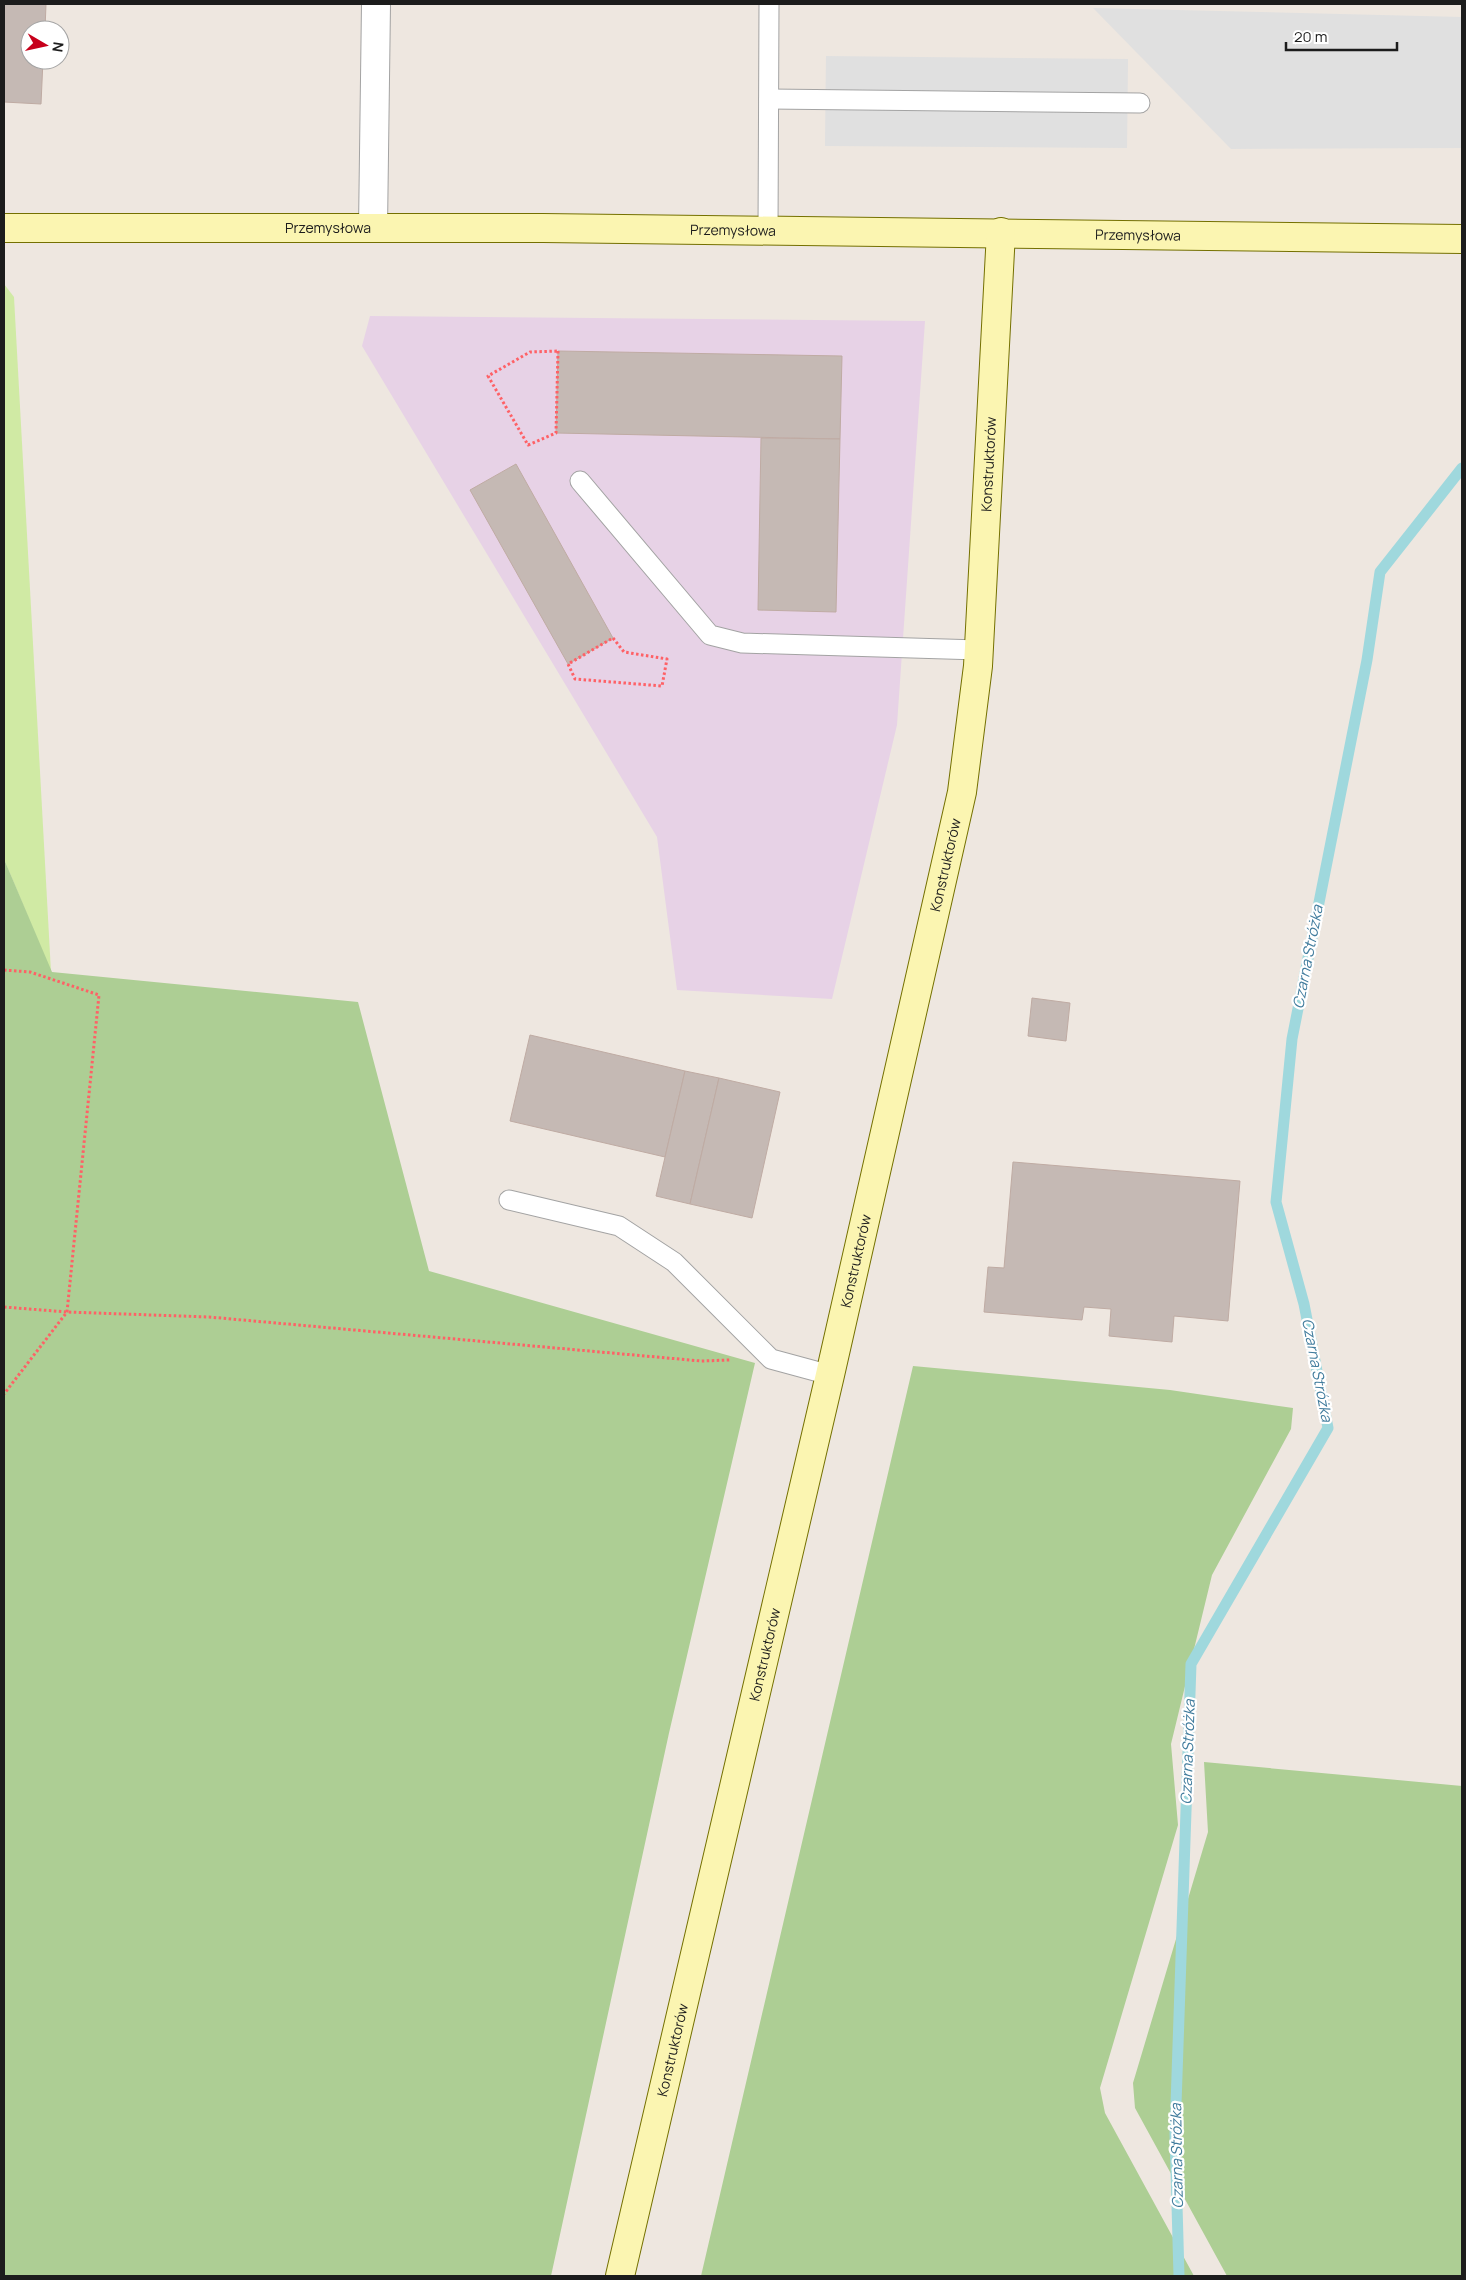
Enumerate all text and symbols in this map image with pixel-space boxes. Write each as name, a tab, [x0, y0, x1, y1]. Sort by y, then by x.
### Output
north arrow	[20, 20, 70, 70]
scale bar	[1286, 20, 1397, 52]
text: 20 m	[1294, 26, 1327, 47]
text: N	[48, 41, 69, 54]
street label: Przemysłowa	[285, 218, 371, 237]
street label: Przemysłowa	[690, 220, 776, 240]
street label: Przemysłowa	[1095, 225, 1181, 245]
street label: Konstruktorów	[976, 416, 1000, 512]
street label: Konstruktorów	[925, 816, 965, 913]
water label: Czarna Stróżka	[1287, 903, 1328, 1010]
street label: Konstruktorów	[836, 1212, 875, 1309]
water label: Czarna Stróżka	[1297, 1316, 1338, 1424]
street label: Konstruktorów	[744, 1606, 784, 1703]
water label: Czarna Stróżka	[1175, 1698, 1200, 1805]
street label: Konstruktorów	[652, 2001, 692, 2098]
water label: Czarna Stróżka	[1165, 2103, 1188, 2209]

